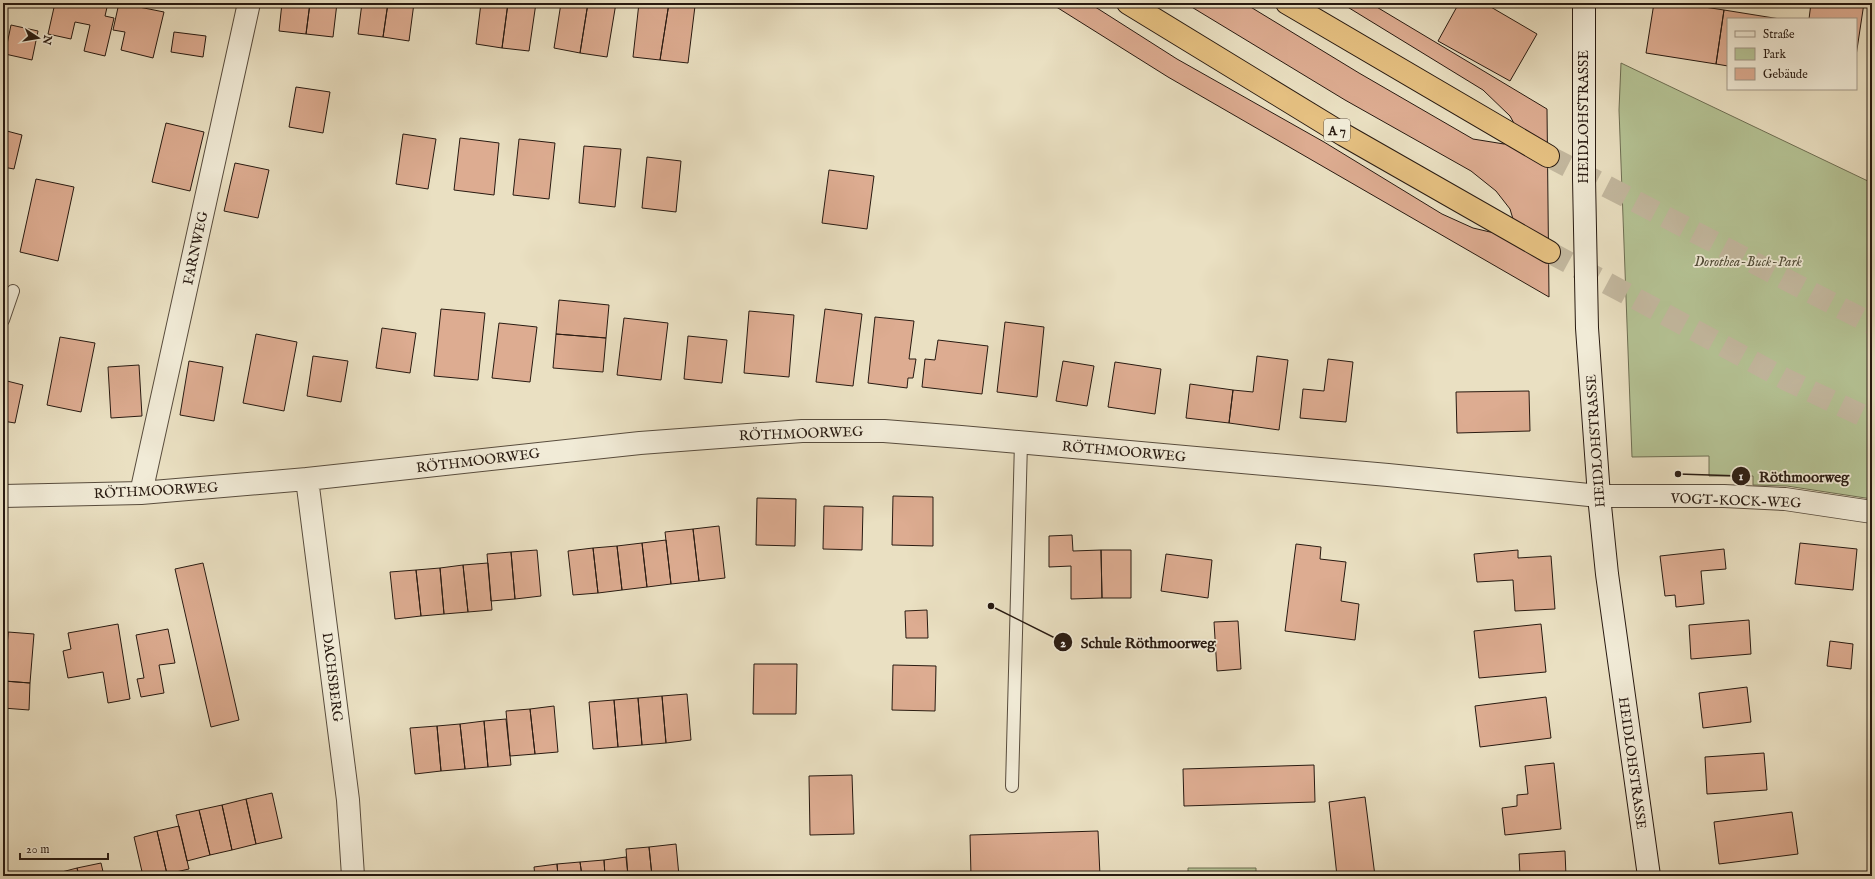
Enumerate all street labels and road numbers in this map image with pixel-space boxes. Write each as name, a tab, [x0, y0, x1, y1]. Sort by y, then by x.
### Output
street label: HEIDLOHSTRASSE	[1575, 50, 1593, 184]
road number: A 7	[1324, 119, 1350, 141]
street label: FARNWEG	[179, 209, 213, 287]
street label: HEIDLOHSTRASSE	[1582, 373, 1610, 508]
street label: RÖTHMOORWEG	[738, 422, 864, 445]
street label: RÖTHMOORWEG	[1061, 437, 1188, 466]
street label: RÖTHMOORWEG	[415, 443, 542, 478]
street label: RÖTHMOORWEG	[93, 478, 220, 503]
street label: VOGT-KOCK-WEG	[1669, 490, 1802, 512]
street label: DACHSBERG	[318, 631, 347, 724]
street label: HEIDLOHSTRASSE	[1614, 696, 1650, 831]

